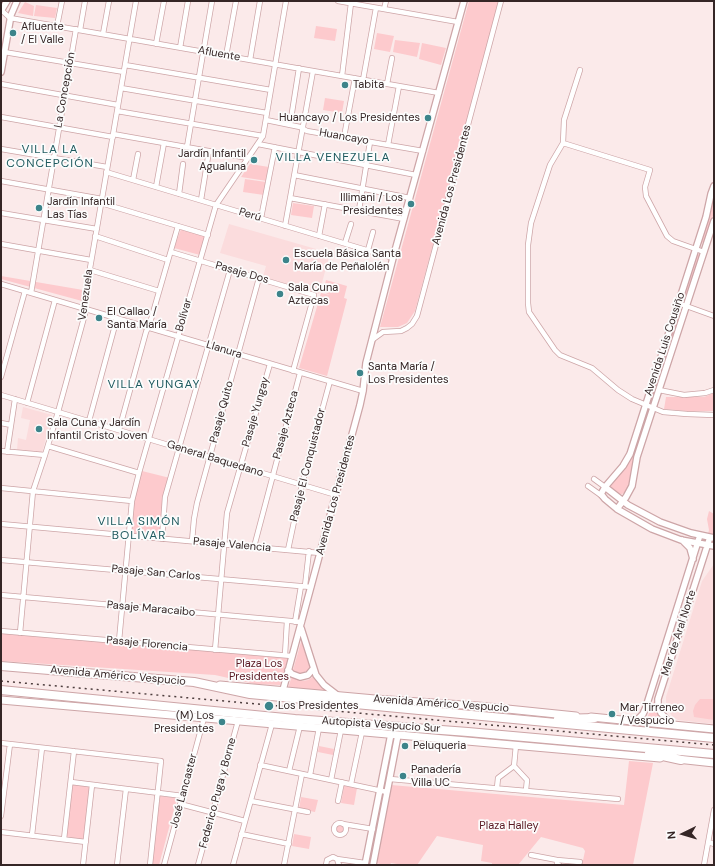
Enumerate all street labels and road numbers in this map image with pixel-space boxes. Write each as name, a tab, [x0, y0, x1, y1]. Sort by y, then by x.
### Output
street label: Afluente	[197, 44, 241, 64]
street label: La Concepción	[52, 51, 78, 129]
street label: Avenida Los Presidentes	[430, 123, 474, 247]
street label: Huancayo	[318, 126, 370, 148]
street label: Perú	[237, 205, 263, 225]
street label: Pasaje Dos	[214, 259, 270, 287]
street label: Venezuela	[76, 269, 96, 321]
street label: Avenida Luis Cousiño	[642, 291, 688, 397]
street label: Bolívar	[173, 297, 195, 333]
street label: Llanura	[204, 338, 244, 362]
street label: Pasaje Yungay	[240, 375, 272, 449]
street label: Pasaje Quito	[207, 380, 237, 444]
street label: Pasaje Azteca	[271, 389, 301, 461]
street label: Pasaje El Conquistador	[287, 407, 329, 523]
street label: Avenida Los Presidentes	[314, 433, 358, 557]
street label: General Baquedano	[165, 438, 265, 480]
street label: Pasaje Valencia	[193, 535, 271, 555]
street label: Pasaje San Carlos	[111, 563, 201, 583]
street label: Mar de Aral Norte	[659, 588, 699, 678]
street label: Pasaje Maracaibo	[106, 599, 196, 619]
street label: Pasaje Florencia	[106, 634, 188, 654]
street label: Avenida Américo Vespucio	[50, 663, 186, 689]
street label: Avenida Américo Vespucio	[373, 693, 509, 715]
street label: Autopista Vespucio Sur	[321, 714, 441, 736]
street label: Federico Puga y Borne	[197, 736, 239, 850]
street label: José Lancaster	[168, 752, 200, 830]

